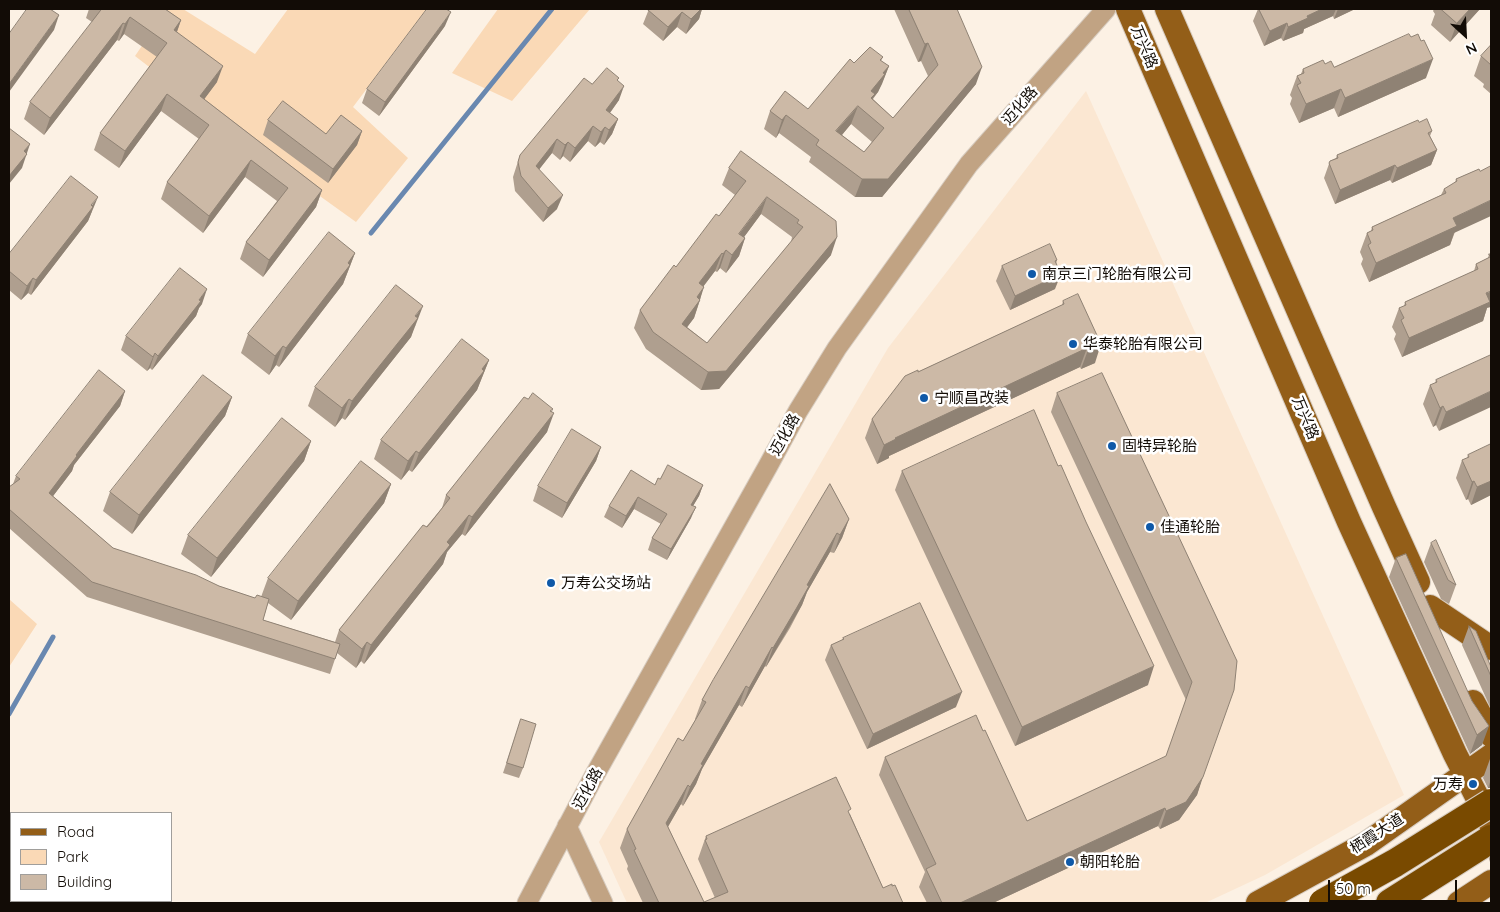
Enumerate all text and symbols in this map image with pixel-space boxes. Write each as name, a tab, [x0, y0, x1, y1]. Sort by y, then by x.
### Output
north arrow	[1440, 10, 1490, 60]
street label: 万兴路	[1127, 23, 1161, 71]
text: N	[1463, 38, 1480, 59]
street label: 迈化路	[998, 83, 1042, 129]
place label: 南京三门轮胎有限公司	[1042, 265, 1192, 283]
marker: 南京三门轮胎有限公司	[1026, 268, 1038, 280]
place label: 华泰轮胎有限公司	[1083, 335, 1203, 353]
marker: 华泰轮胎有限公司	[1067, 338, 1079, 350]
place label: 宁顺昌改装	[934, 389, 1009, 407]
marker: 宁顺昌改装	[918, 392, 930, 404]
street label: 万兴路	[1288, 394, 1322, 442]
street label: 迈化路	[766, 411, 804, 459]
place label: 固特异轮胎	[1122, 437, 1197, 455]
marker: 固特异轮胎	[1106, 440, 1118, 452]
place label: 佳通轮胎	[1160, 518, 1220, 536]
marker: 佳通轮胎	[1144, 521, 1156, 533]
place label: 万寿公交场站	[561, 574, 651, 592]
marker: 万寿公交场站	[545, 577, 557, 589]
street label: 迈化路	[569, 765, 607, 813]
place label: 万寿	[1433, 775, 1463, 793]
marker: 万寿	[1467, 778, 1479, 790]
street label: 栖霞大道	[1347, 810, 1407, 858]
legend	[10, 812, 172, 902]
text: Road	[57, 822, 94, 841]
text: Park	[57, 847, 89, 866]
place label: 朝阳轮胎	[1080, 853, 1140, 871]
marker: 朝阳轮胎	[1064, 856, 1076, 868]
scale bar	[1330, 870, 1459, 902]
text: Building	[57, 872, 112, 891]
text: 50 m	[1336, 879, 1371, 898]

